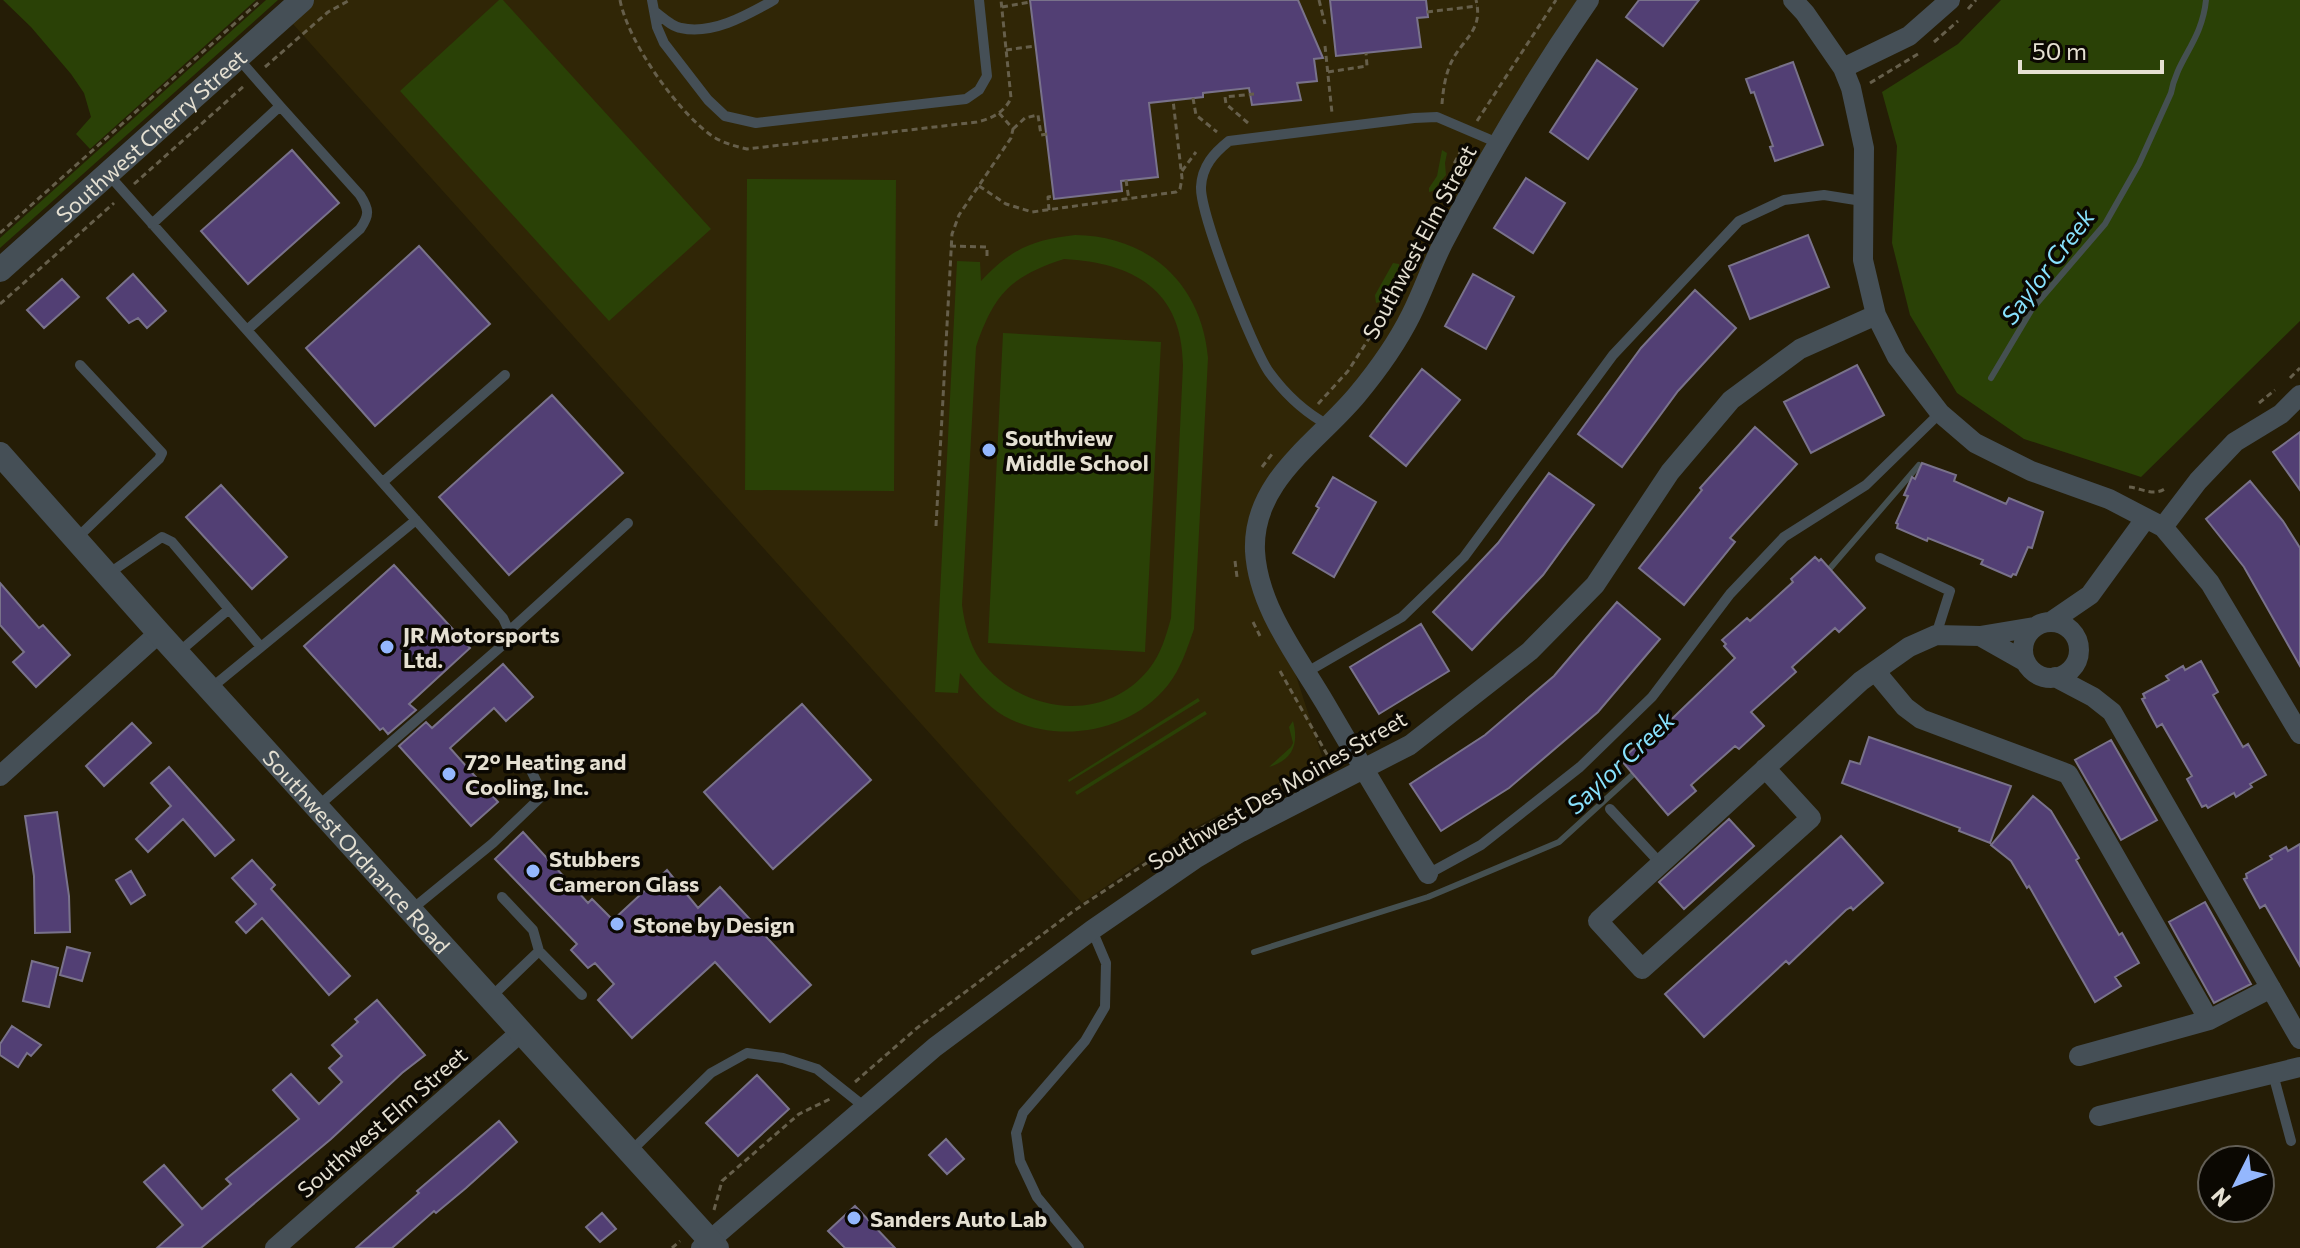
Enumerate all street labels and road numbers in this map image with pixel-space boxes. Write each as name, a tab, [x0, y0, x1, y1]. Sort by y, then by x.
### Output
street label: Southwest Cherry Street	[50, 43, 251, 228]
street label: Southwest Elm Street	[1356, 140, 1482, 344]
street label: Southwest Des Moines Street	[1143, 705, 1411, 875]
street label: Southwest Ordnance Road	[258, 744, 456, 959]
street label: Southwest Elm Street	[292, 1041, 472, 1203]

